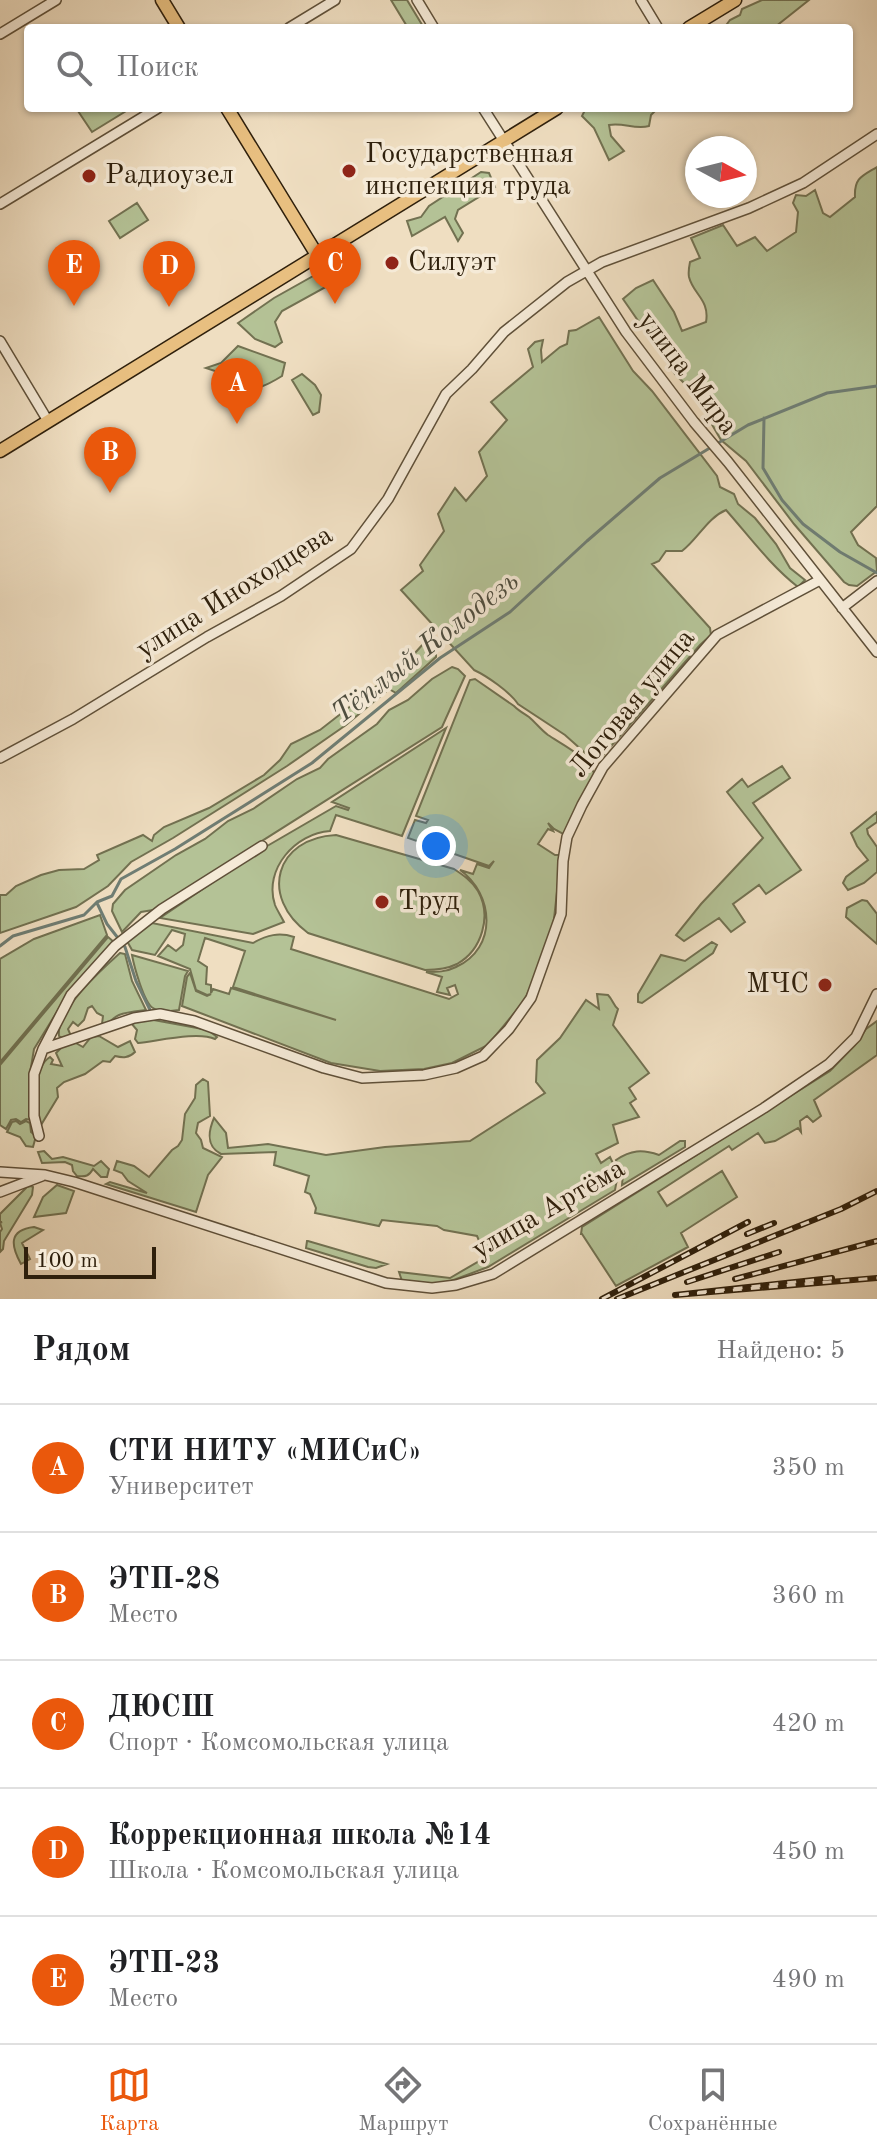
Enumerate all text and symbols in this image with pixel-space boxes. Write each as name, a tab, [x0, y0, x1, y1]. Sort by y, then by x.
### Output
search box	[24, 24, 853, 112]
icon: search	[52, 46, 96, 90]
text: Поиск	[116, 53, 199, 83]
north arrow	[685, 136, 757, 208]
place label: Государственная инспекция труда	[365, 141, 574, 201]
place label: Радиоузел	[105, 162, 234, 190]
marker: Государственная инспекция труда	[340, 162, 358, 180]
marker: Радиоузел	[80, 167, 98, 185]
pin: C	[309, 238, 361, 304]
pin: E	[48, 240, 100, 306]
pin: D	[143, 241, 195, 307]
place label: Силуэт	[408, 249, 497, 277]
marker: Силуэт	[383, 254, 401, 272]
street label: улица Мира	[632, 307, 742, 441]
pin: A	[211, 358, 263, 424]
pin: B	[84, 427, 136, 493]
street label: улица Иноходцева	[132, 521, 338, 665]
water label: Тёплый Колодезь	[327, 566, 525, 730]
street label: Логовая улица	[565, 624, 701, 783]
your location	[416, 826, 456, 866]
place label: Труд	[398, 888, 459, 916]
marker: Труд	[373, 893, 391, 911]
place label: МЧС	[746, 971, 809, 999]
marker: МЧС	[816, 976, 834, 994]
street label: улица Артёма	[468, 1155, 630, 1265]
scale bar	[24, 1243, 156, 1279]
text: 100 m	[36, 1250, 98, 1272]
text: Рядом	[32, 1334, 131, 1368]
text: Найдено: 5	[716, 1338, 845, 1364]
text: СТИ НИТУ «МИСиС»	[108, 1437, 422, 1467]
text: A	[48, 1455, 68, 1481]
text: 350 m	[772, 1455, 845, 1481]
text: Университет	[108, 1474, 254, 1500]
text: ЭТП-28	[108, 1565, 220, 1595]
text: B	[49, 1583, 67, 1609]
text: 360 m	[772, 1583, 845, 1609]
text: Место	[108, 1602, 178, 1628]
text: ДЮСШ	[108, 1693, 215, 1723]
text: C	[49, 1711, 67, 1737]
text: 420 m	[772, 1711, 845, 1737]
text: Спорт · Комсомольская улица	[108, 1730, 449, 1756]
text: Коррекционная школа №14	[108, 1821, 491, 1851]
text: D	[48, 1839, 68, 1865]
text: 450 m	[772, 1839, 845, 1865]
text: Школа · Комсомольская улица	[108, 1858, 459, 1884]
text: ЭТП-23	[108, 1949, 220, 1979]
text: E	[49, 1967, 67, 1993]
text: 490 m	[772, 1967, 845, 1993]
text: Место	[108, 1986, 178, 2012]
tab: Карта	[100, 2063, 159, 2138]
tab: Маршрут	[358, 2063, 449, 2138]
tab: Сохранённые	[648, 2063, 777, 2138]

